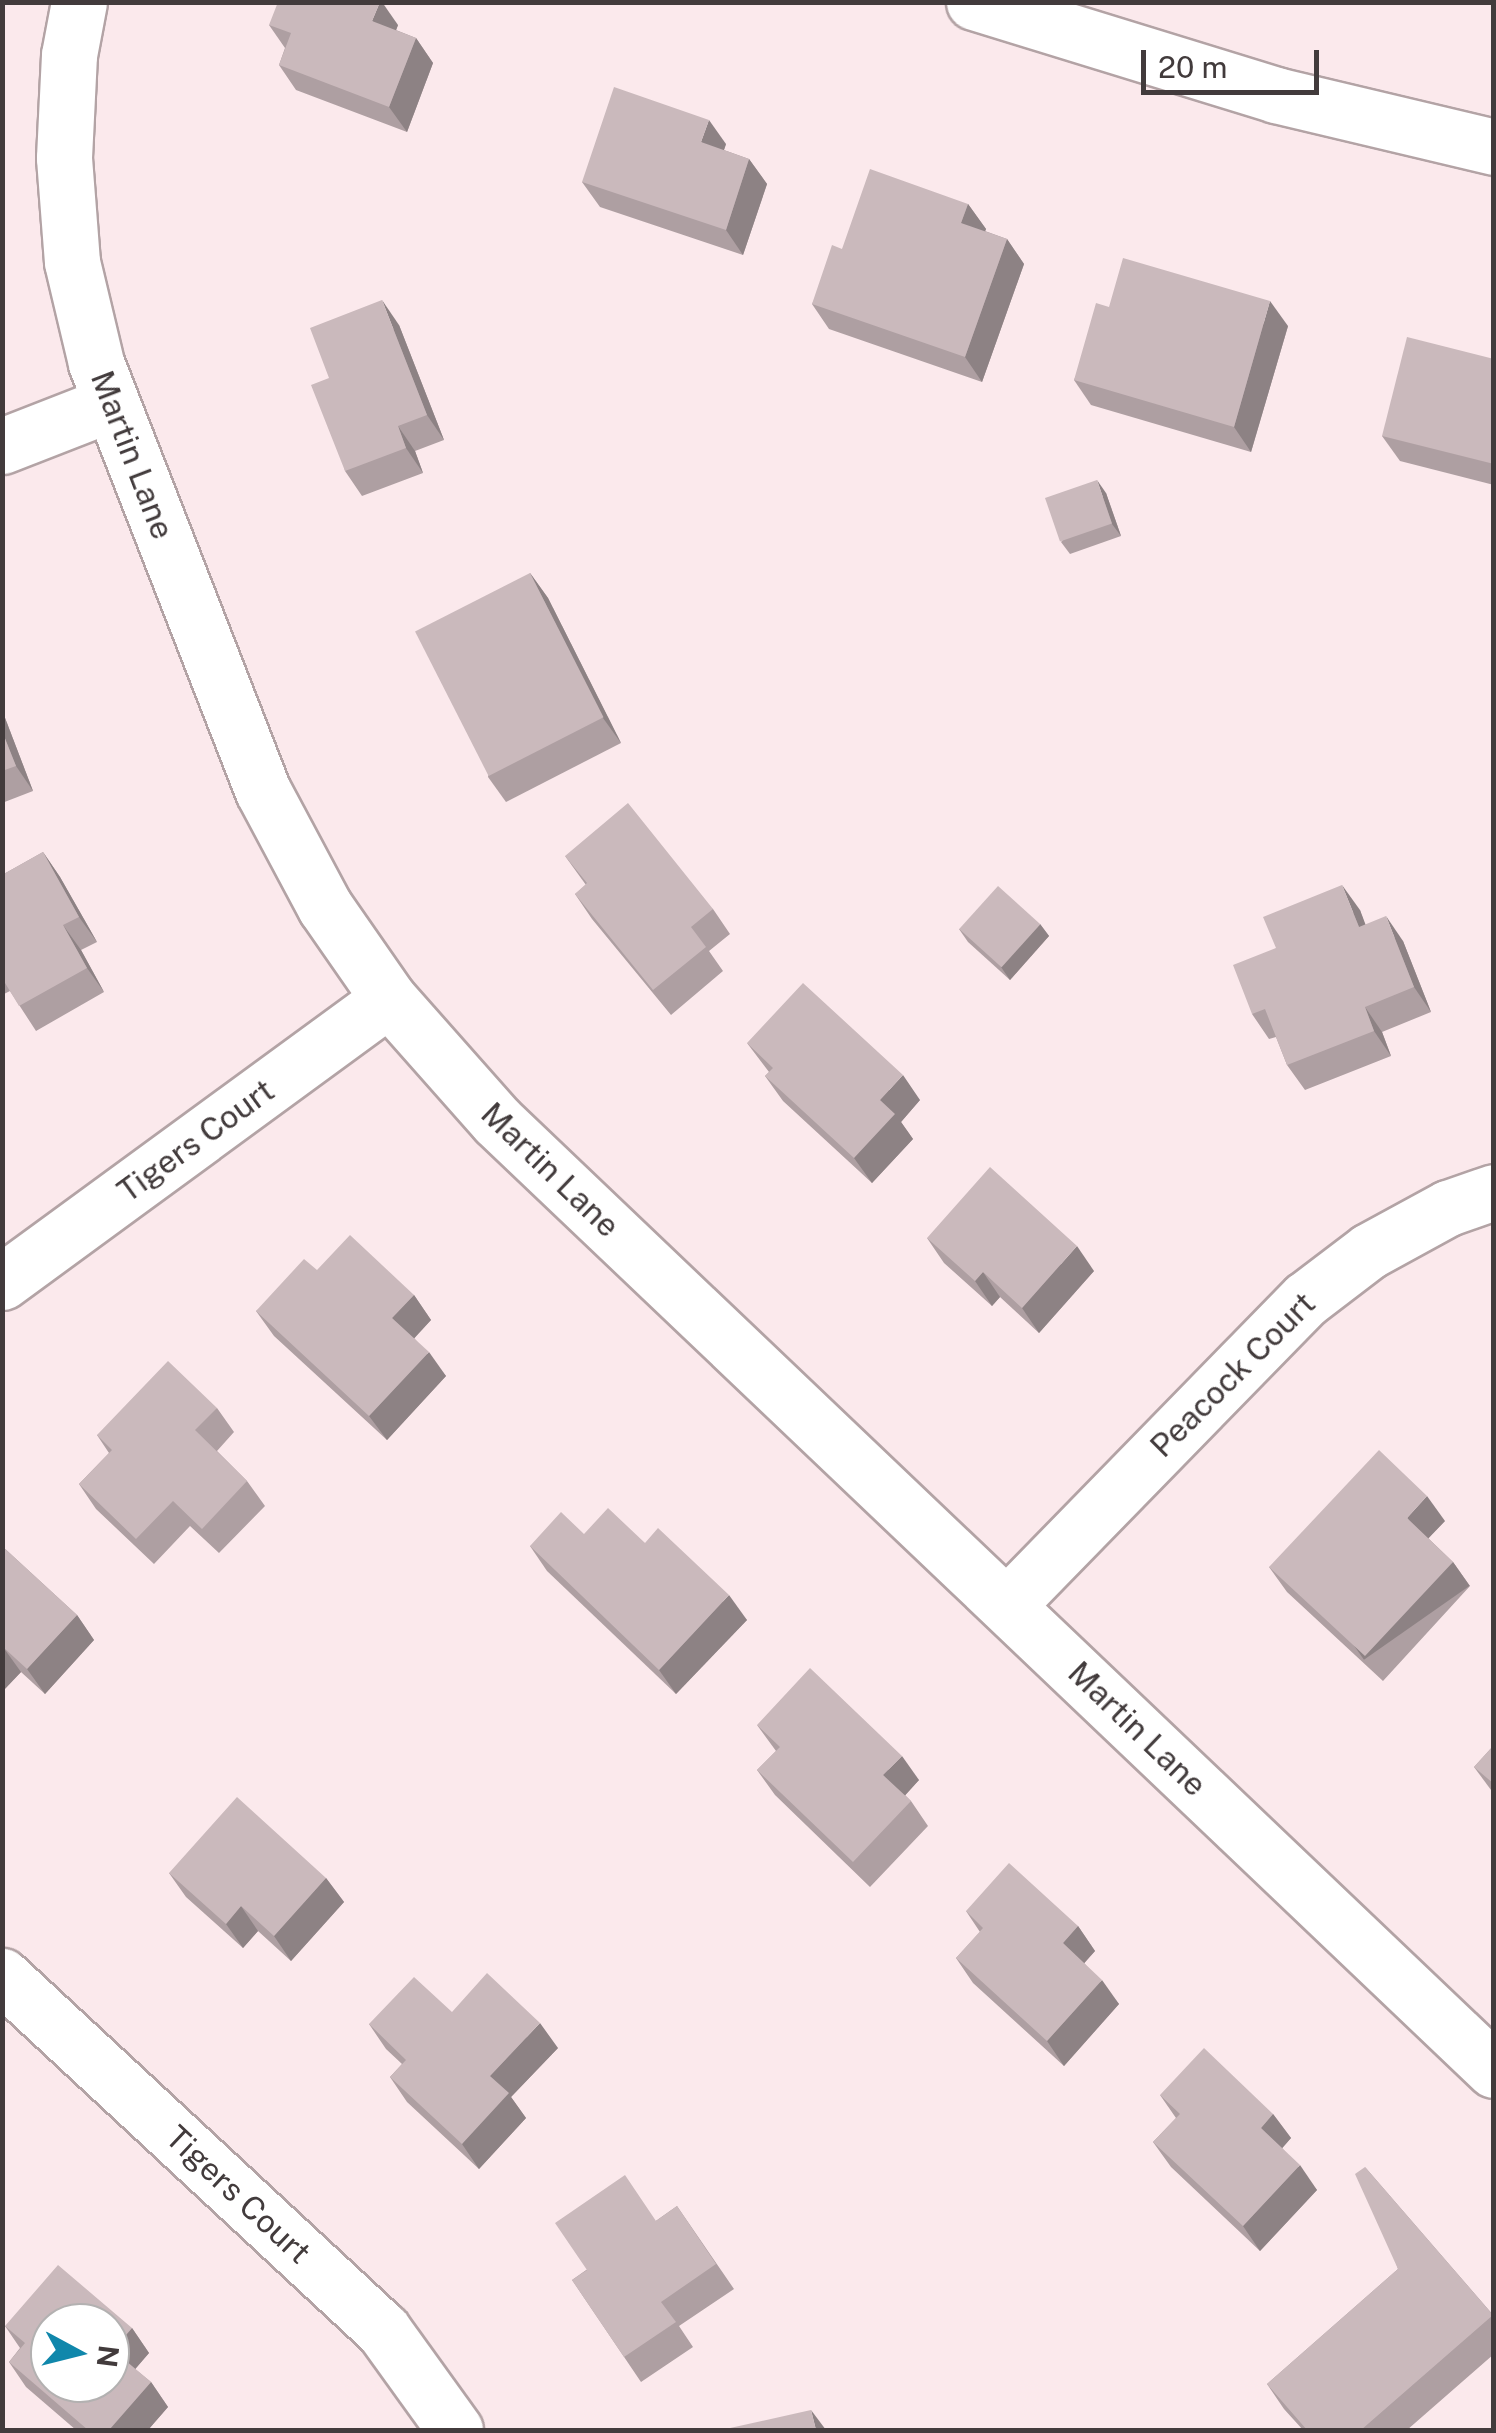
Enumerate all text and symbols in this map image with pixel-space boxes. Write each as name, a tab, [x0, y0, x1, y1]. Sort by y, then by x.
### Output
scale bar	[1146, 30, 1324, 92]
text: 20 m	[1158, 49, 1227, 85]
street label: Martin Lane	[82, 365, 182, 545]
street label: Tigers Court	[110, 1071, 282, 1211]
street label: Martin Lane	[473, 1095, 627, 1245]
street label: Peacock Court	[1143, 1285, 1323, 1465]
street label: Martin Lane	[1060, 1654, 1214, 1804]
street label: Tigers Court	[158, 2118, 318, 2272]
north arrow	[30, 2303, 130, 2403]
text: N	[91, 2344, 126, 2369]

